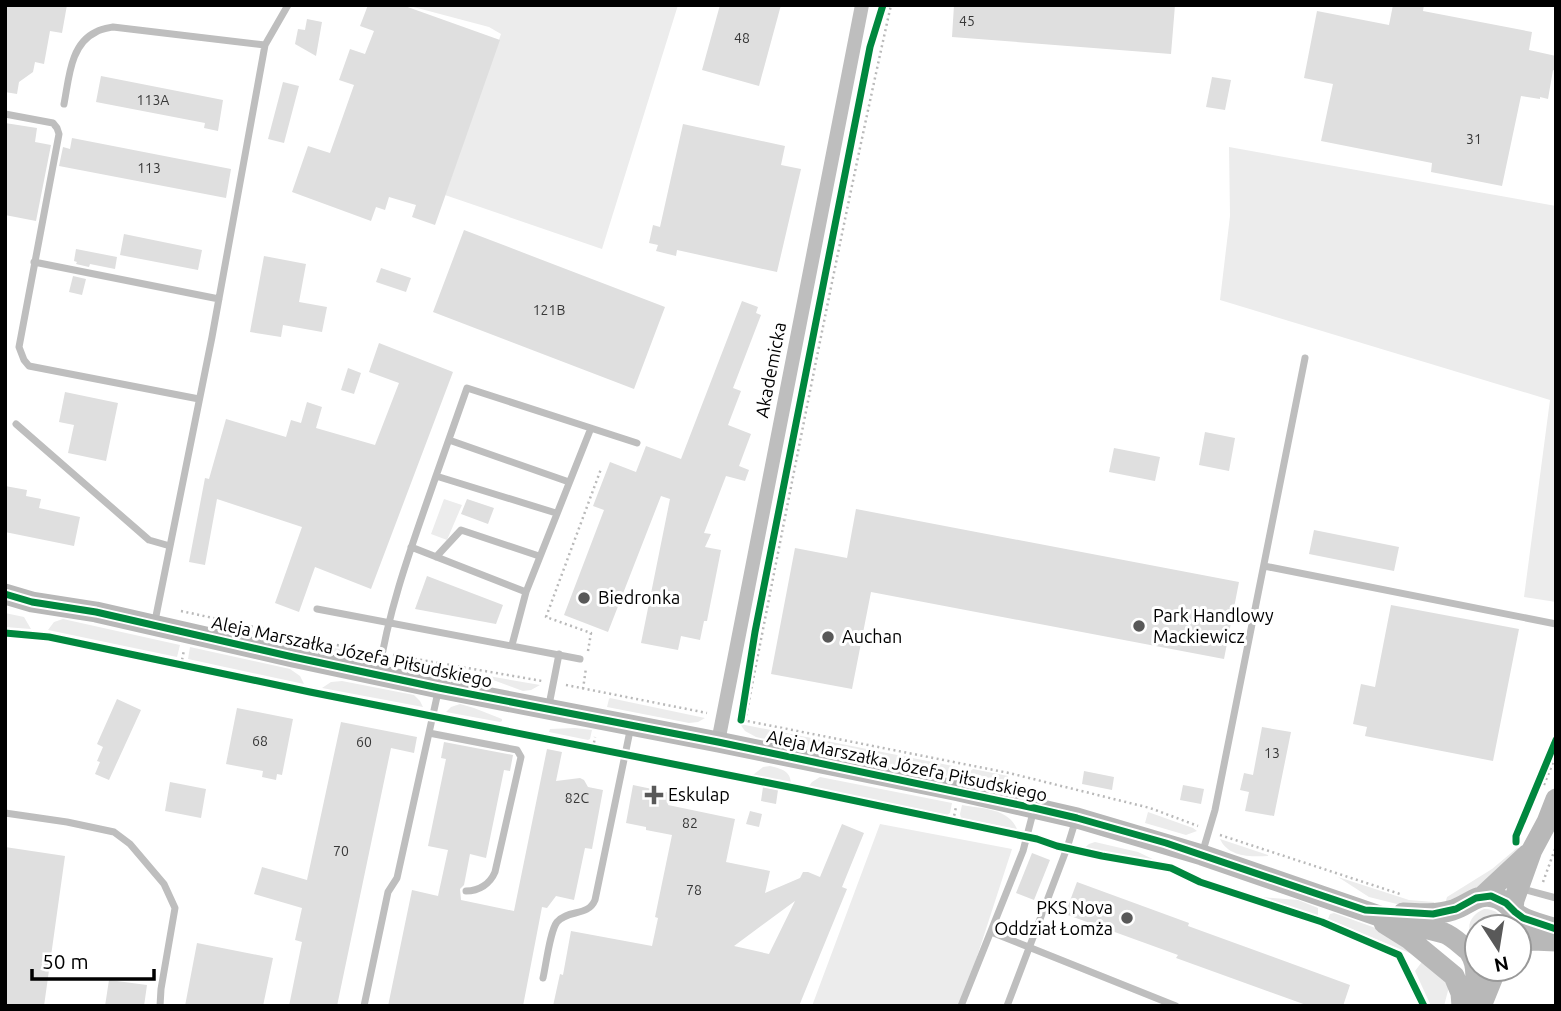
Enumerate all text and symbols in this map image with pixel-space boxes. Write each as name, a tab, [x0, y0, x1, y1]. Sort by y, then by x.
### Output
house number: 45	[959, 13, 975, 29]
house number: 48	[734, 30, 750, 46]
house number: 113A	[137, 92, 169, 108]
house number: 31	[1466, 131, 1482, 147]
house number: 113	[137, 160, 161, 176]
house number: 121B	[533, 302, 565, 318]
street label: Akademicka	[751, 320, 789, 419]
place label: Biedronka	[598, 587, 680, 607]
marker: Biedronka	[576, 590, 592, 606]
place label: Park Handlowy Mackiewicz	[1153, 605, 1274, 646]
street label: Aleja Marszałka Józefa Piłsudskiego	[210, 611, 494, 691]
marker: Park Handlowy Mackiewicz	[1131, 618, 1147, 634]
place label: Auchan	[842, 626, 902, 646]
marker: Auchan	[820, 629, 836, 645]
street label: Aleja Marszałka Józefa Piłsudskiego	[765, 725, 1049, 805]
house number: 68	[252, 733, 268, 749]
house number: 60	[356, 734, 372, 750]
house number: 13	[1264, 745, 1280, 761]
place label: Eskulap	[668, 784, 730, 804]
marker: Eskulap	[646, 787, 662, 803]
house number: 82C	[565, 790, 590, 806]
house number: 82	[682, 815, 698, 831]
house number: 70	[333, 843, 349, 859]
house number: 78	[686, 882, 702, 898]
place label: PKS Nova Oddział Łomża	[994, 897, 1113, 938]
marker: PKS Nova Oddział Łomża	[1119, 910, 1135, 926]
north arrow	[1463, 913, 1533, 983]
scale bar	[32, 937, 154, 981]
text: 50 m	[42, 949, 89, 973]
text: N	[1492, 952, 1511, 977]

